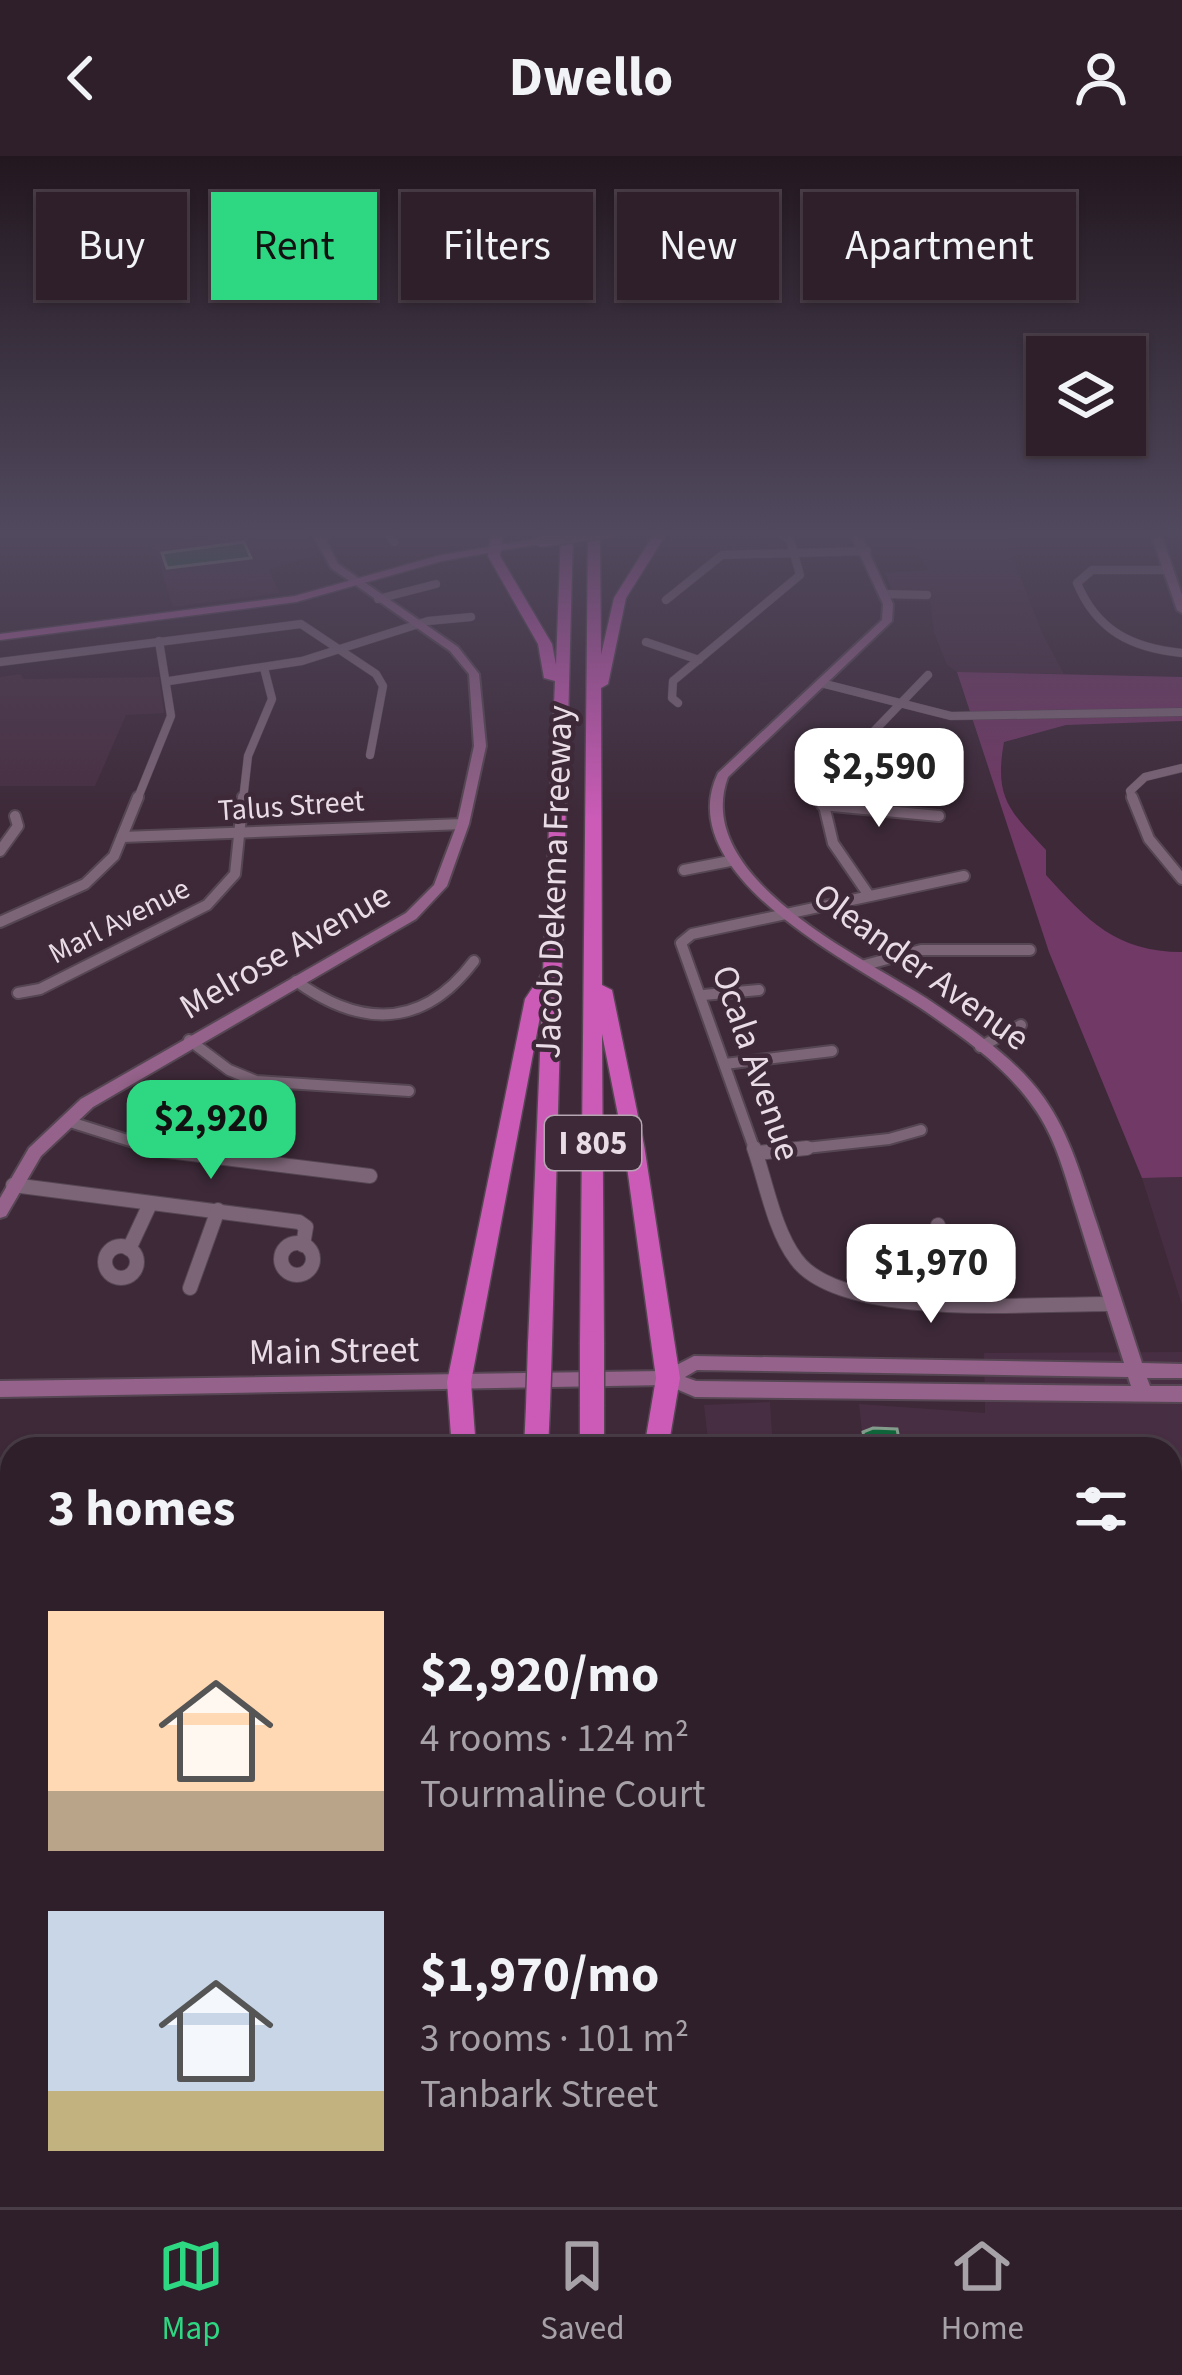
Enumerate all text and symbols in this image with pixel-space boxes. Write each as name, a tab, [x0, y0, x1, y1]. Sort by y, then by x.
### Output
text: Dwello	[509, 40, 673, 117]
icon: back	[48, 45, 114, 111]
icon: person	[1068, 45, 1134, 111]
chip: Buy	[36, 192, 187, 300]
chip: Rent	[211, 192, 377, 300]
chip: Filters	[401, 192, 593, 300]
chip: New	[617, 192, 779, 300]
chip: Apartment	[803, 192, 1076, 300]
map controls	[1026, 336, 1146, 456]
button: layers	[1026, 336, 1146, 456]
street label: Jacob Dekema Freeway	[522, 704, 586, 1060]
pin: $2,590	[781, 728, 977, 830]
text: $2,590	[822, 739, 936, 795]
street label: Talus Street	[216, 779, 366, 833]
street label: Marl Avenue	[41, 867, 197, 975]
street label: Melrose Avenue	[170, 870, 400, 1032]
street label: Oleander Avenue	[802, 871, 1040, 1063]
street label: Ocala Avenue	[699, 958, 813, 1168]
pin: $2,920	[113, 1080, 309, 1182]
text: $2,920	[154, 1091, 268, 1147]
road number: I 805	[545, 1116, 641, 1170]
pin: $1,970	[833, 1224, 1029, 1326]
text: $1,970	[874, 1235, 988, 1291]
street label: Main Street	[248, 1324, 420, 1378]
text: 3 homes	[48, 1473, 235, 1545]
icon: filters	[1068, 1476, 1134, 1542]
text: $2,920/mo	[420, 1639, 659, 1711]
icon: home	[144, 1659, 288, 1803]
text: 4 rooms · 124 m²	[420, 1711, 689, 1767]
text: Tourmaline Court	[420, 1767, 706, 1823]
text: $1,970/mo	[420, 1939, 659, 2011]
icon: home	[144, 1959, 288, 2103]
text: 3 rooms · 101 m²	[420, 2011, 689, 2067]
text: Tanbark Street	[420, 2067, 658, 2123]
tab: Map	[158, 2233, 224, 2352]
tab: Saved	[540, 2233, 625, 2352]
tab: Home	[941, 2233, 1024, 2352]

